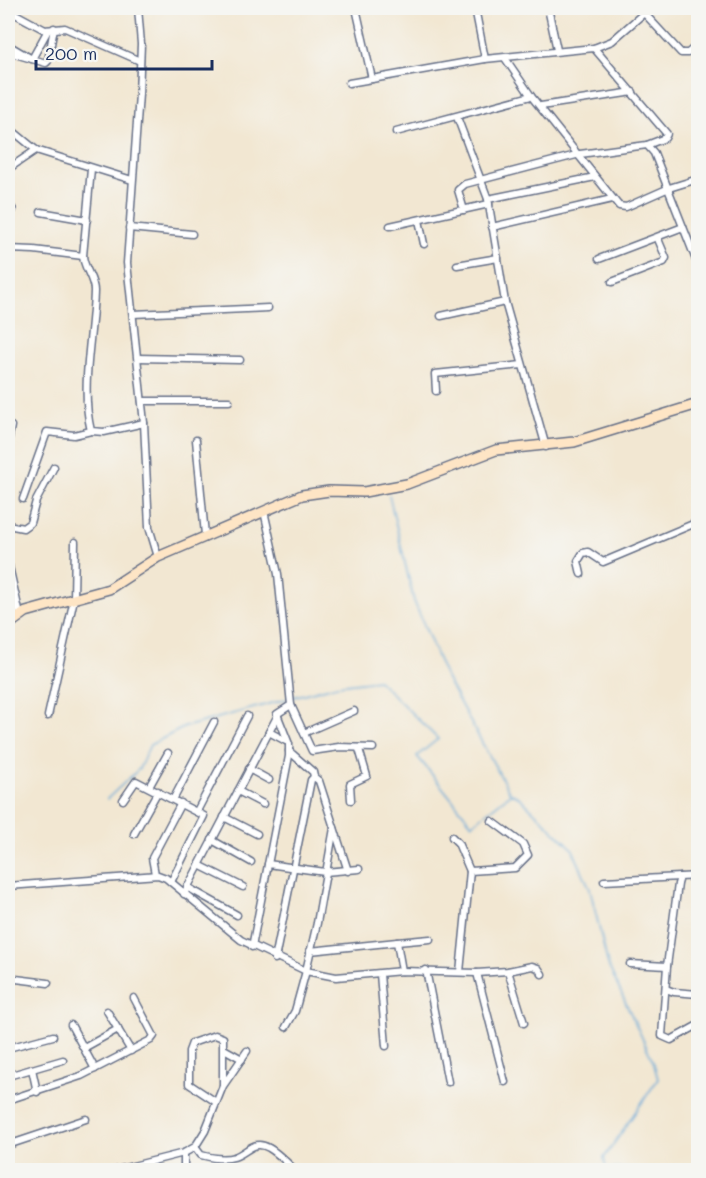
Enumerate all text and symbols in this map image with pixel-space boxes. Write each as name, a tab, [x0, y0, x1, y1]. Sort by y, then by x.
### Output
scale bar	[36, 33, 212, 71]
text: 200 m	[45, 41, 97, 65]

